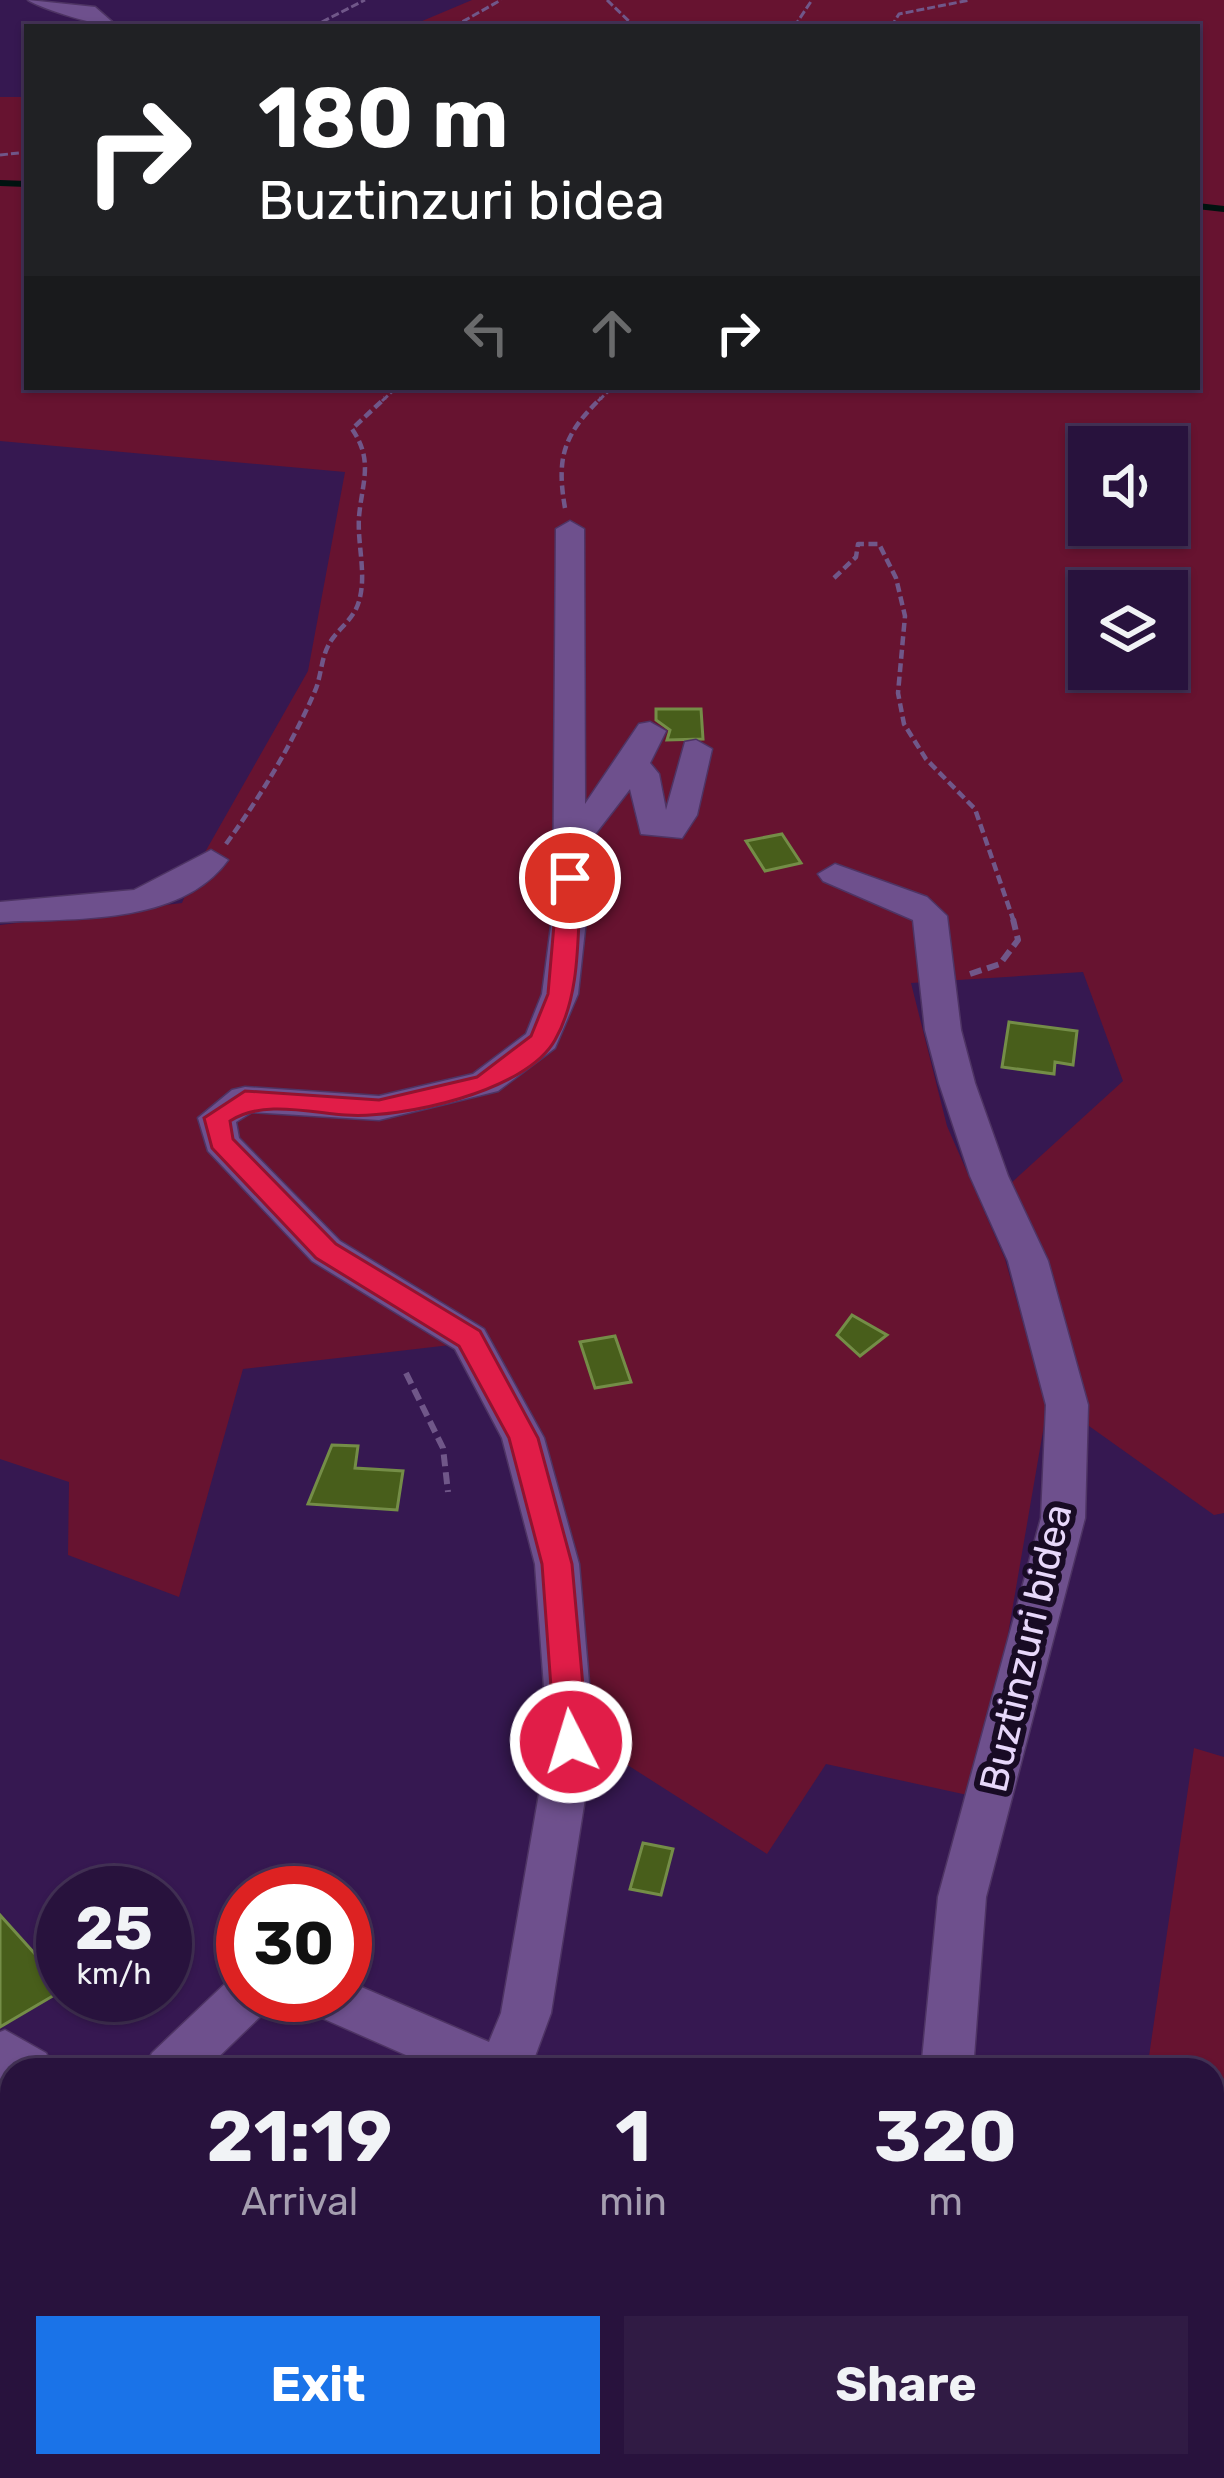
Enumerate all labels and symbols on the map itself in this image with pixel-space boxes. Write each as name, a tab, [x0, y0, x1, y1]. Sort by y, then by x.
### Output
pin	[519, 827, 621, 929]
street label: Buztinzuri bidea	[971, 1500, 1081, 1796]
position arrow	[508, 1679, 634, 1805]
speed limit sign: 30	[216, 1866, 372, 2022]

